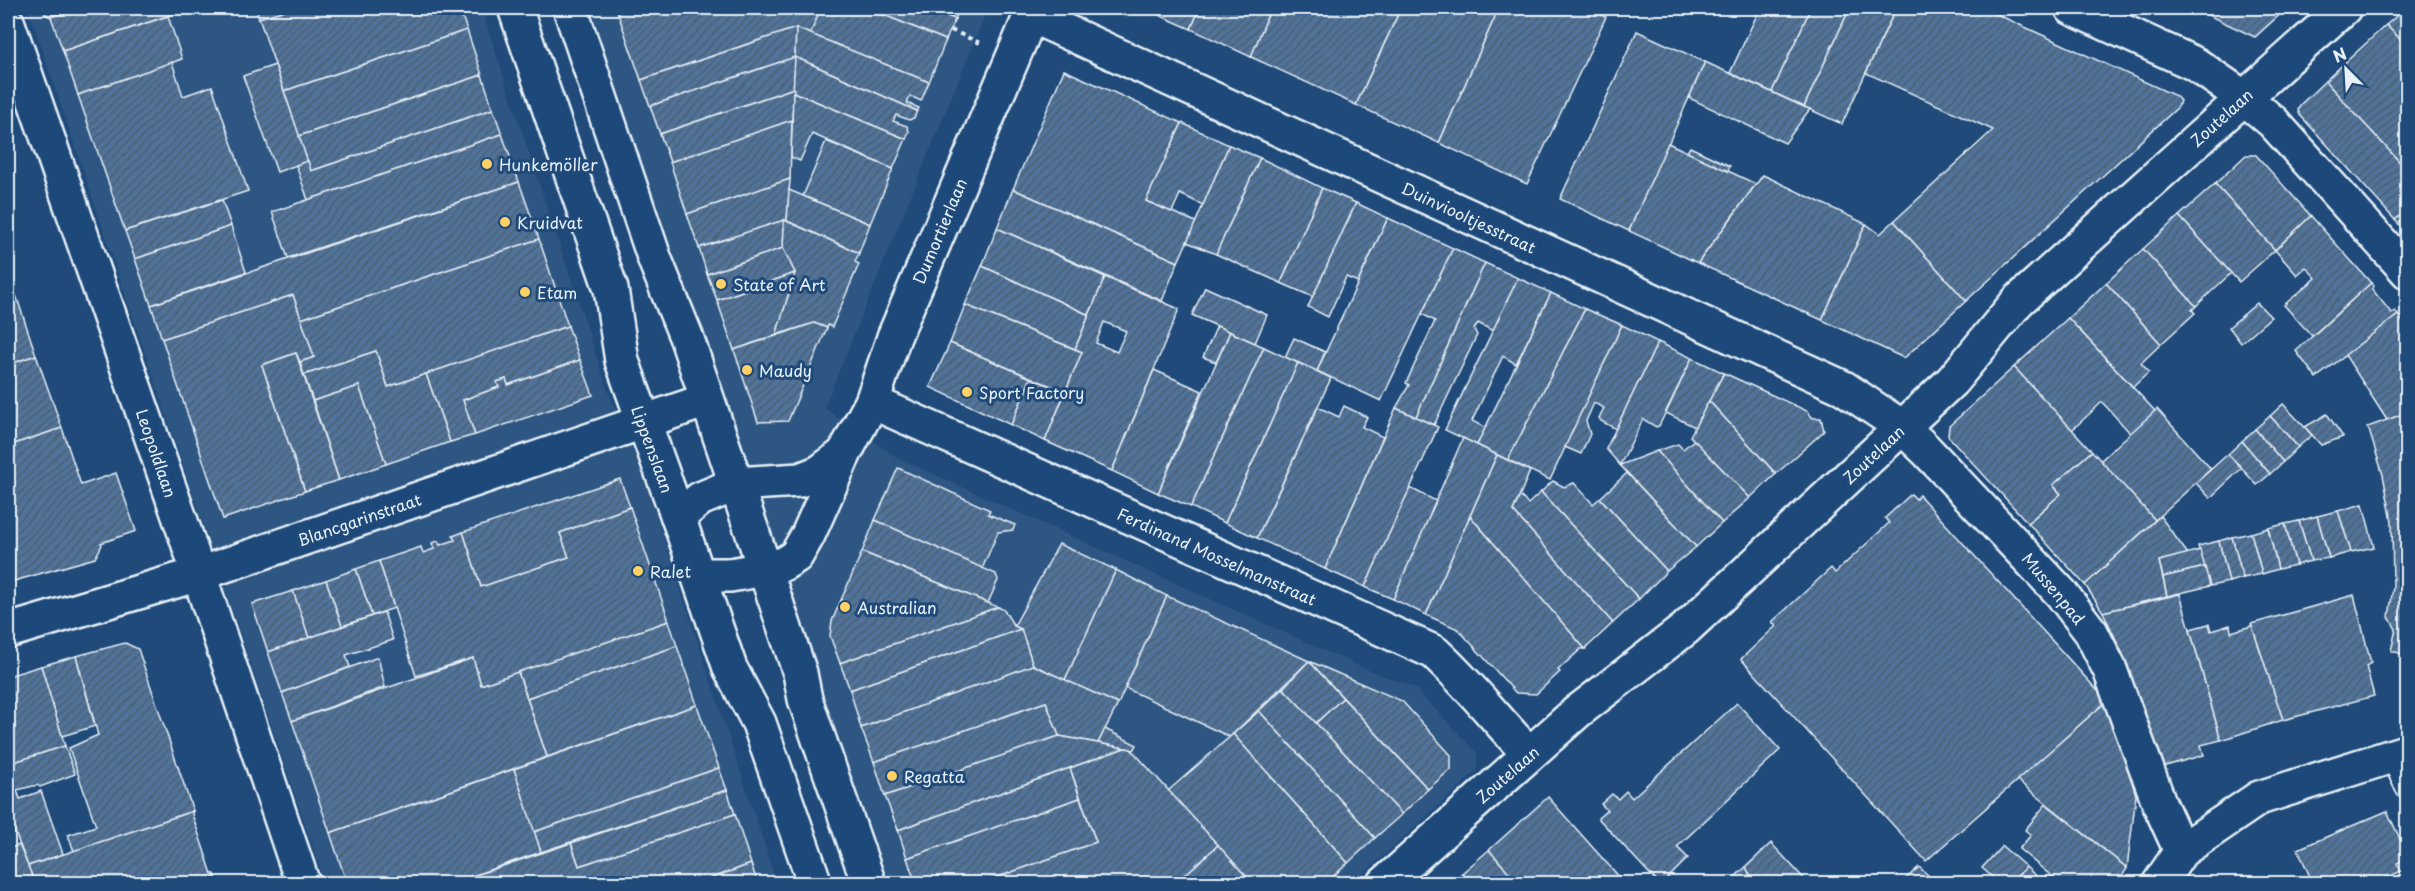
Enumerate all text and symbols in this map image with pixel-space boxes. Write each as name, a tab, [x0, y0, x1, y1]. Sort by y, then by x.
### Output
north arrow	[2316, 39, 2376, 99]
text: N	[2329, 41, 2350, 68]
street label: Zoutelaan	[2184, 82, 2258, 152]
place label: Hunkemöller	[499, 152, 598, 176]
marker: Hunkemöller	[480, 157, 494, 171]
street label: Dumortierlaan	[906, 174, 972, 288]
street label: Duinviooltjesstraat	[1398, 175, 1541, 259]
place label: Kruidvat	[517, 210, 583, 234]
marker: Kruidvat	[498, 215, 512, 229]
place label: State of Art	[733, 272, 826, 296]
marker: State of Art	[714, 277, 728, 291]
place label: Etam	[537, 280, 577, 304]
marker: Etam	[518, 285, 532, 299]
place label: Maudy	[759, 358, 812, 382]
marker: Maudy	[740, 363, 754, 377]
place label: Sport Factory	[979, 380, 1084, 404]
marker: Sport Factory	[960, 385, 974, 399]
street label: Lippenslaan	[626, 402, 680, 496]
street label: Leopoldlaan	[131, 406, 183, 500]
street label: Zoutelaan	[1837, 419, 1909, 489]
street label: Blancgarinstraat	[294, 486, 425, 551]
street label: Ferdinand Mosselmanstraat	[1114, 501, 1321, 611]
street label: Mussenpad	[2017, 547, 2091, 629]
place label: Ralet	[650, 559, 692, 583]
marker: Ralet	[631, 564, 645, 578]
place label: Australian	[857, 595, 937, 619]
marker: Australian	[838, 600, 852, 614]
street label: Zoutelaan	[1470, 740, 1544, 808]
place label: Regatta	[904, 764, 965, 788]
marker: Regatta	[885, 769, 899, 783]

